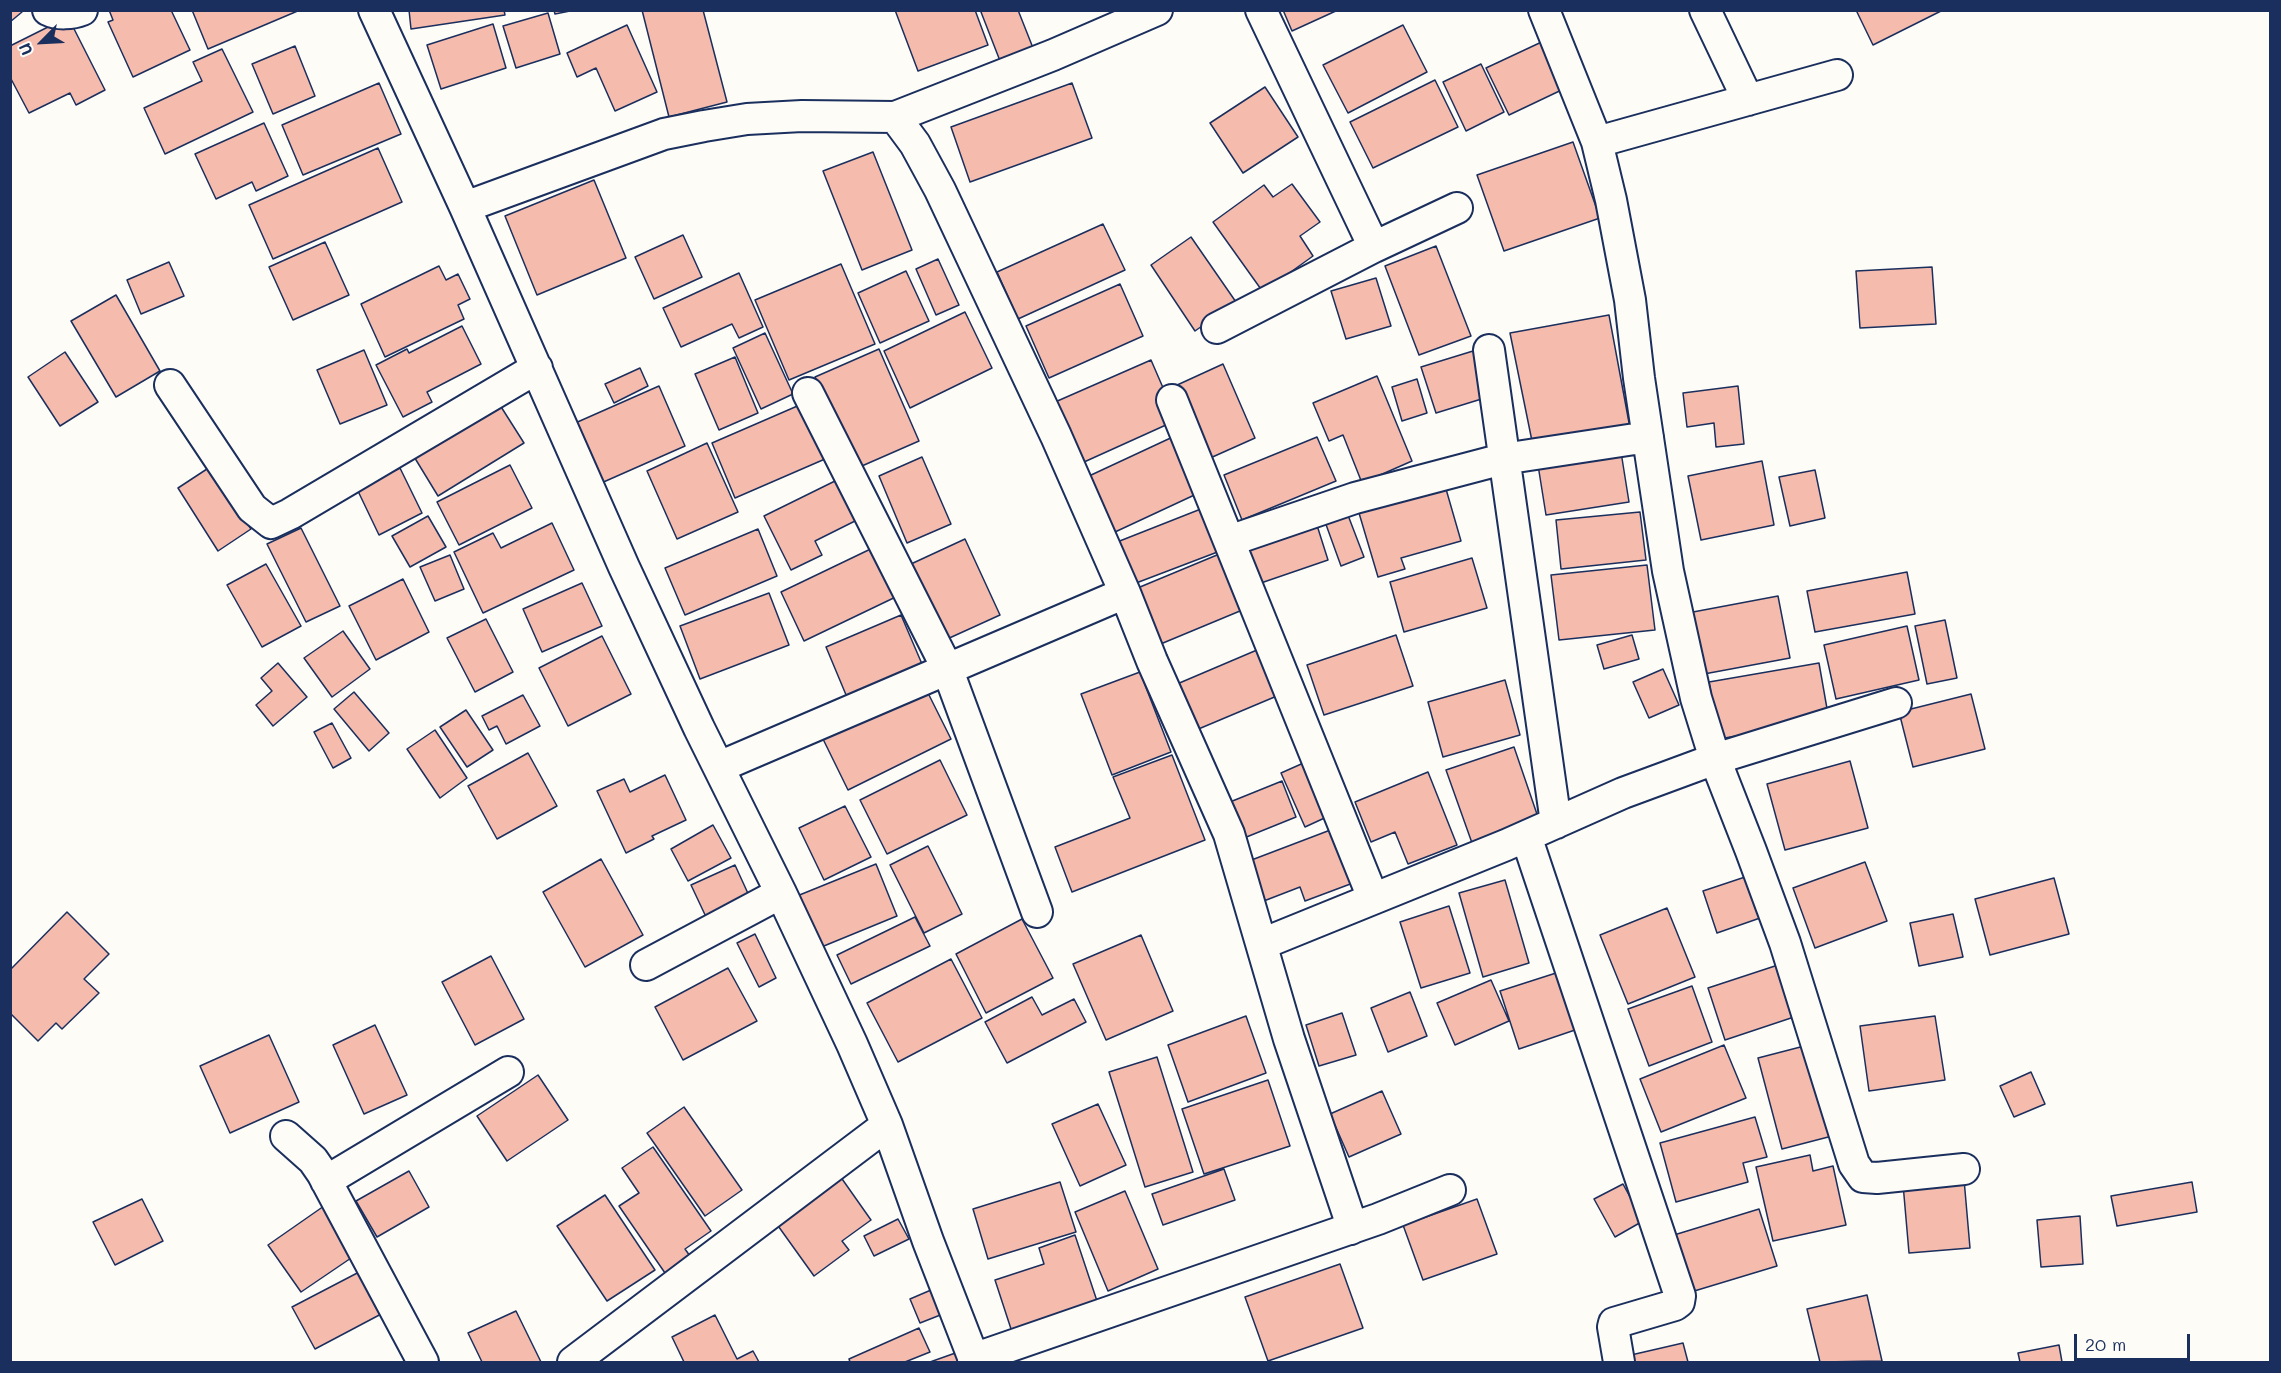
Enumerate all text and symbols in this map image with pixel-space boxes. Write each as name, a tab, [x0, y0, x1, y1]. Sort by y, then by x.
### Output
north arrow	[12, 12, 72, 72]
text: U	[13, 40, 37, 59]
scale bar	[2077, 1322, 2192, 1360]
text: 20 m	[2085, 1332, 2126, 1356]

